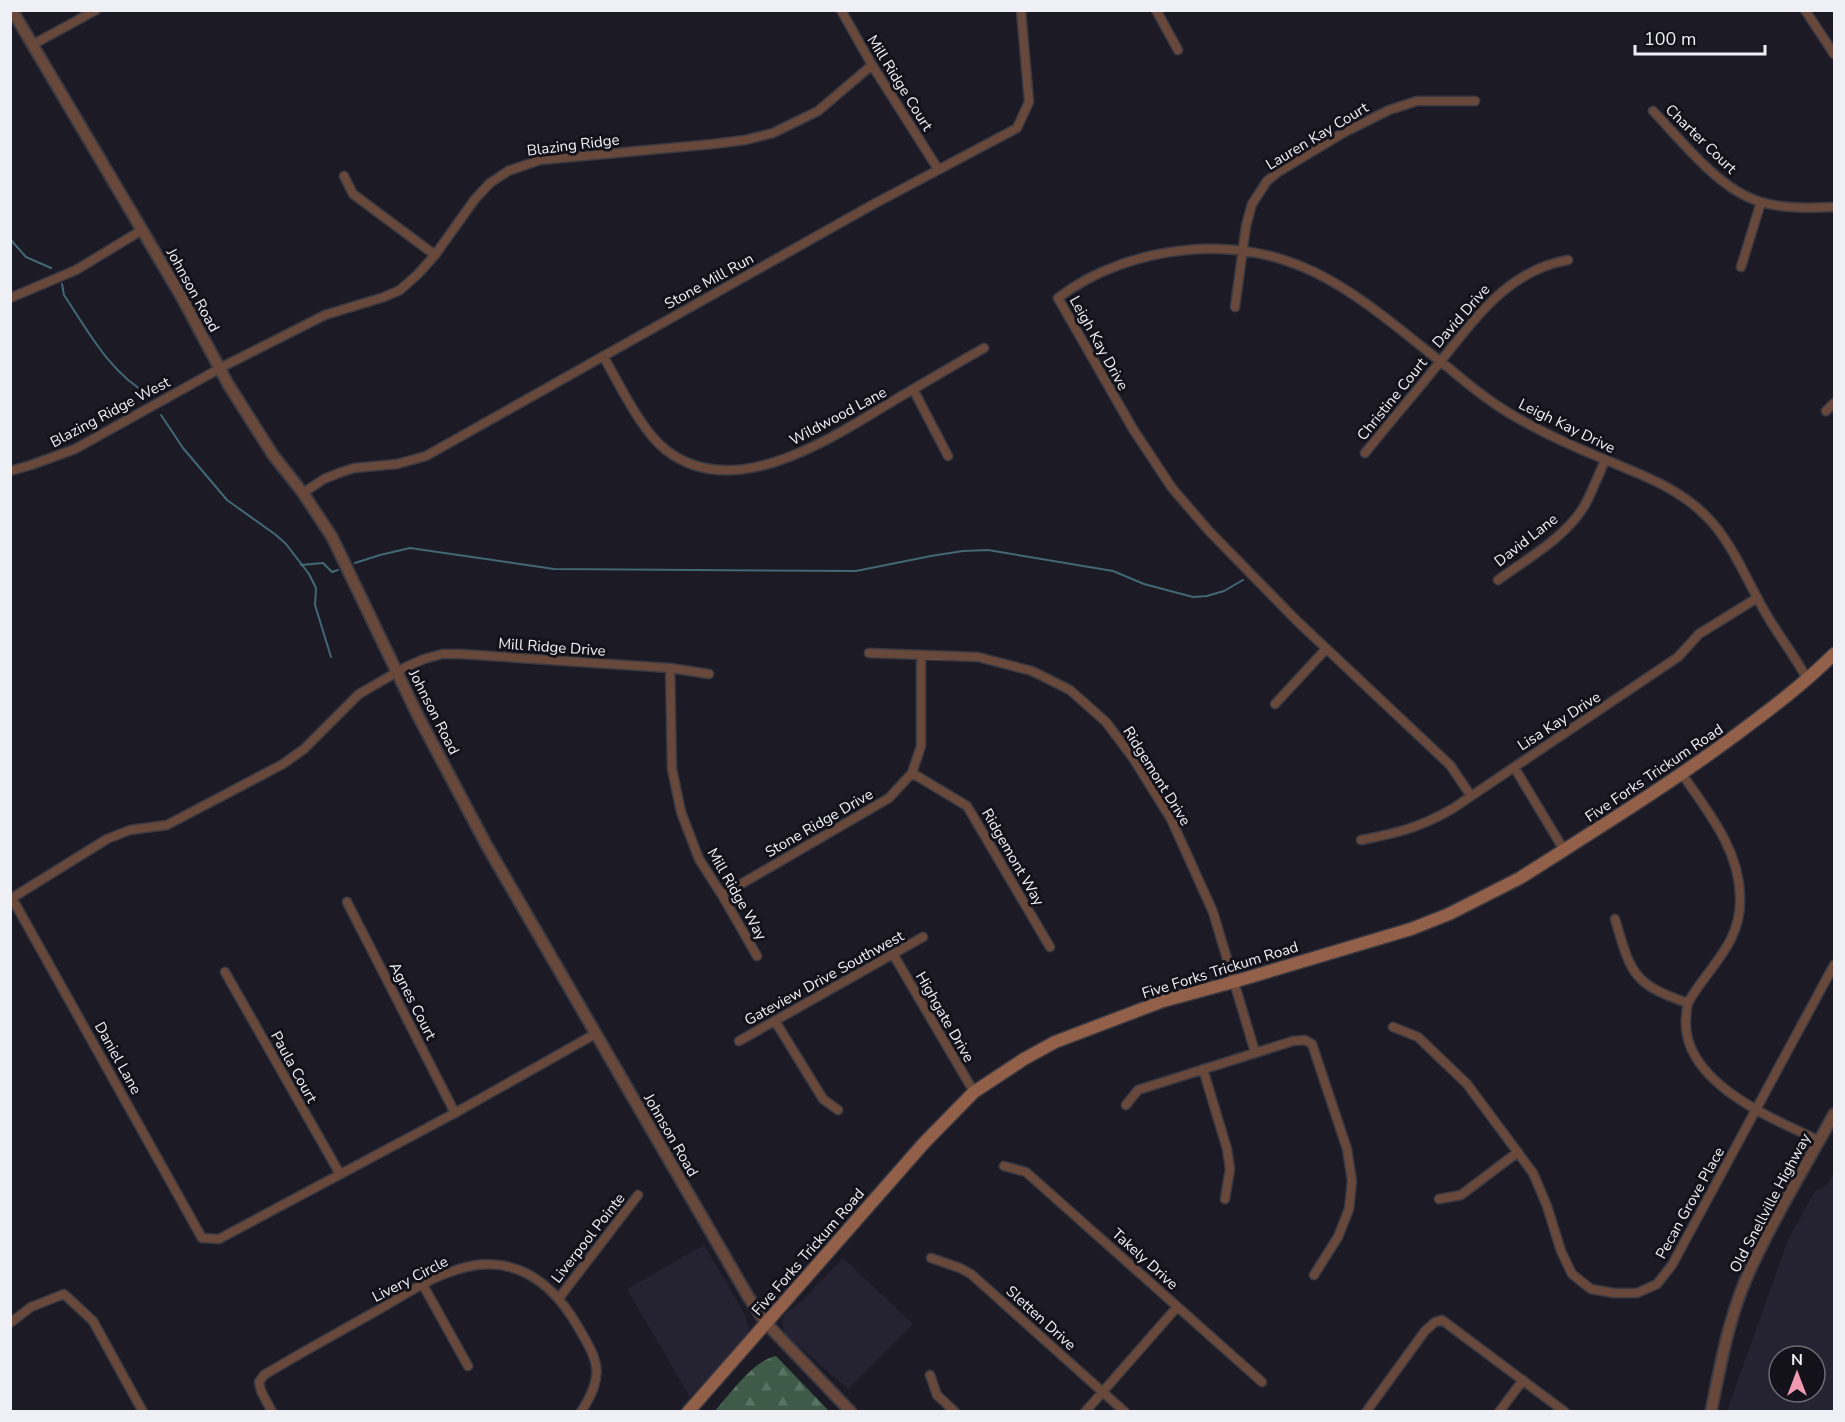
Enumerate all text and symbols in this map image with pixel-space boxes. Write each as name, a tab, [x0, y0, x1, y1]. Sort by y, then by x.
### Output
scale bar	[1635, 18, 1766, 56]
text: 100 m	[1644, 27, 1696, 51]
street label: Mill Ridge Court	[863, 31, 938, 135]
street label: Lauren Kay Court	[1262, 97, 1373, 175]
street label: Charter Court	[1661, 100, 1742, 179]
street label: Blazing Ridge	[526, 129, 620, 161]
street label: Johnson Road	[161, 244, 224, 336]
street label: Stone Mill Run	[661, 248, 757, 314]
street label: David Drive	[1428, 280, 1494, 352]
street label: Leigh Kay Drive	[1065, 292, 1133, 394]
street label: Christine Court	[1352, 353, 1432, 445]
street label: Blazing Ridge West	[47, 372, 174, 452]
street label: Wildwood Lane	[786, 382, 890, 450]
street label: Leigh Kay Drive	[1515, 394, 1619, 458]
street label: David Lane	[1490, 509, 1562, 571]
street label: Mill Ridge Drive	[498, 633, 606, 661]
street label: Johnson Road	[404, 665, 464, 758]
street label: Lisa Kay Drive	[1514, 687, 1604, 755]
street label: Five Forks Trickum Road	[1581, 719, 1727, 827]
street label: Ridgemont Drive	[1118, 723, 1196, 829]
street label: Stone Ridge Drive	[761, 784, 877, 862]
street label: Ridgemont Way	[977, 805, 1049, 909]
street label: Mill Ridge Way	[703, 844, 772, 944]
street label: Gateview Drive Southwest	[741, 925, 908, 1030]
street label: Five Forks Trickum Road	[1139, 937, 1301, 1003]
street label: Agnes Court	[385, 959, 441, 1044]
street label: Highgate Drive	[911, 968, 979, 1066]
street label: Daniel Lane	[90, 1018, 146, 1098]
street label: Paula Court	[266, 1028, 322, 1107]
street label: Johnson Road	[639, 1089, 703, 1180]
street label: Old Snellville Highway	[1725, 1130, 1815, 1276]
street label: Pecan Grove Place	[1651, 1144, 1729, 1262]
street label: Five Forks Trickum Road	[747, 1184, 869, 1320]
street label: Liverpool Pointe	[547, 1189, 629, 1287]
street label: Takely Drive	[1108, 1224, 1182, 1294]
street label: Livery Circle	[369, 1251, 451, 1307]
street label: Sletten Drive	[1002, 1281, 1080, 1355]
north arrow	[1767, 1344, 1827, 1404]
text: N	[1791, 1349, 1803, 1371]

